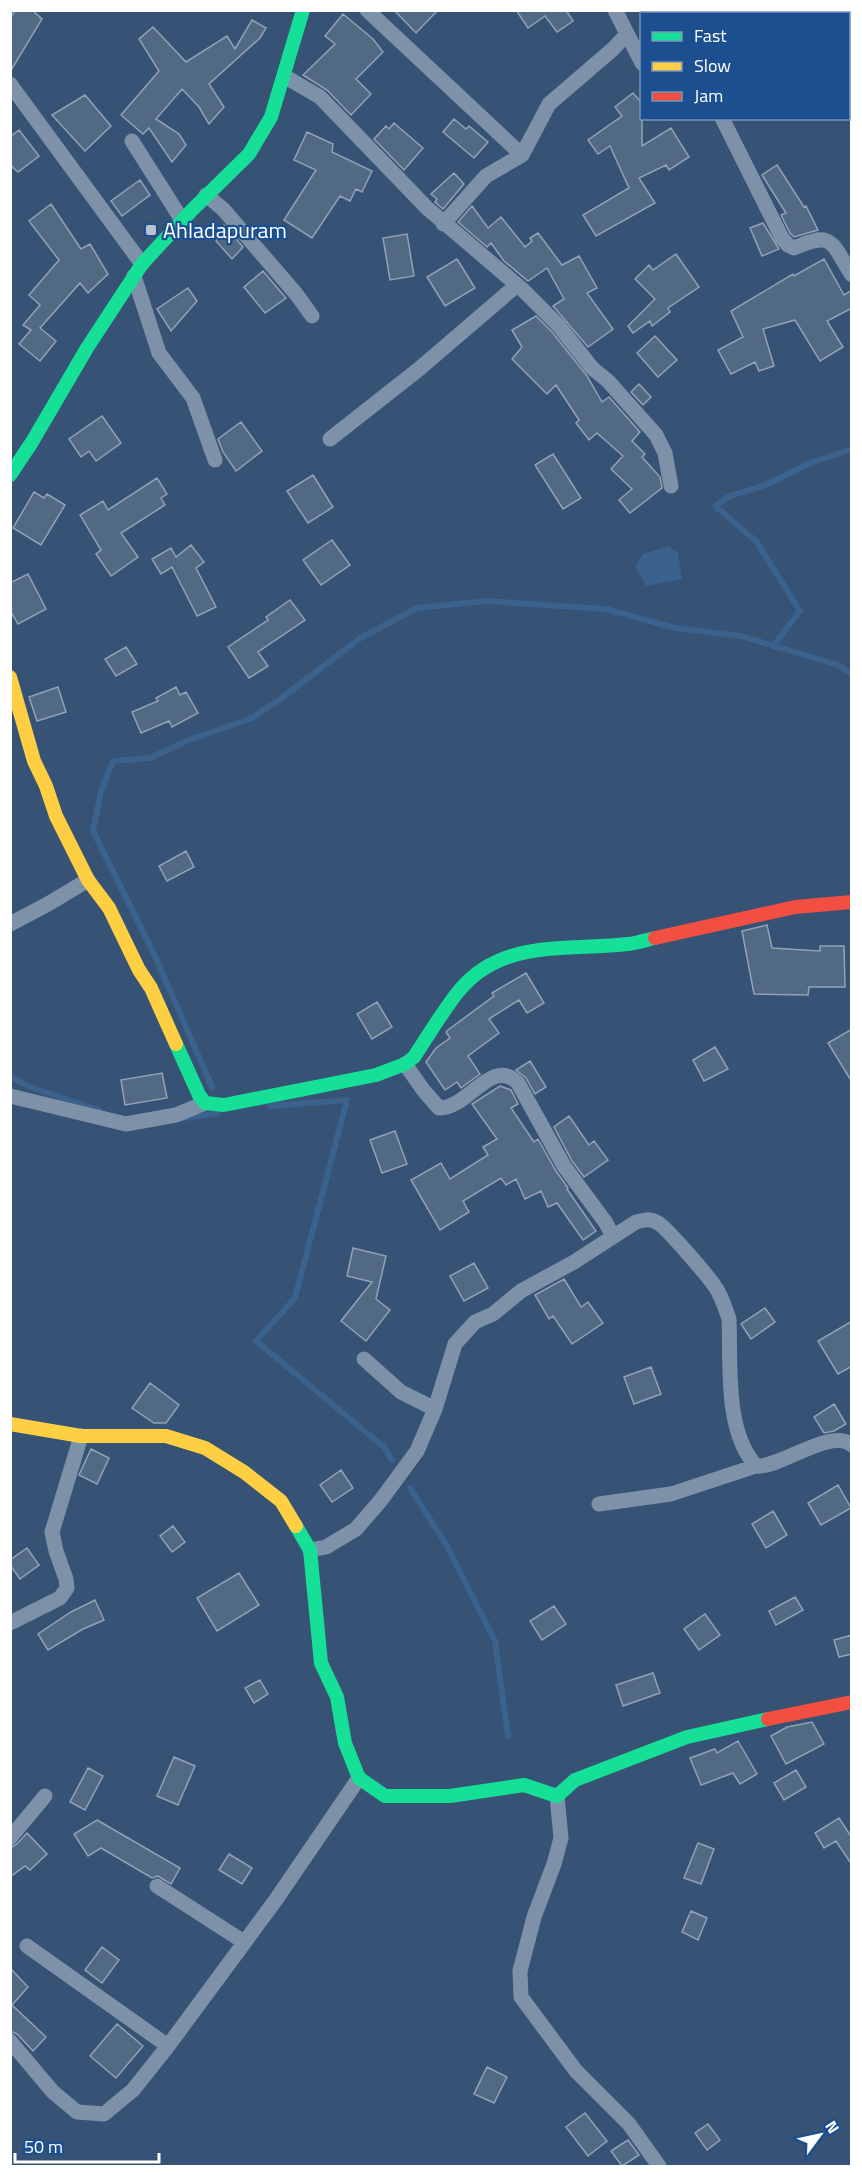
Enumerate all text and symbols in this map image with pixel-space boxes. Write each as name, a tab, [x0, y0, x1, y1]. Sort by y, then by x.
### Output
legend	[640, 12, 850, 120]
text: Fast	[694, 22, 727, 49]
text: Slow	[694, 52, 731, 79]
text: Jam	[694, 82, 723, 109]
place label: Ahladapuram	[163, 213, 287, 247]
marker: Ahladapuram	[144, 223, 158, 237]
north arrow	[790, 2105, 850, 2165]
text: N	[819, 2116, 846, 2138]
scale bar	[15, 2126, 159, 2164]
text: 50 m	[24, 2133, 63, 2160]

